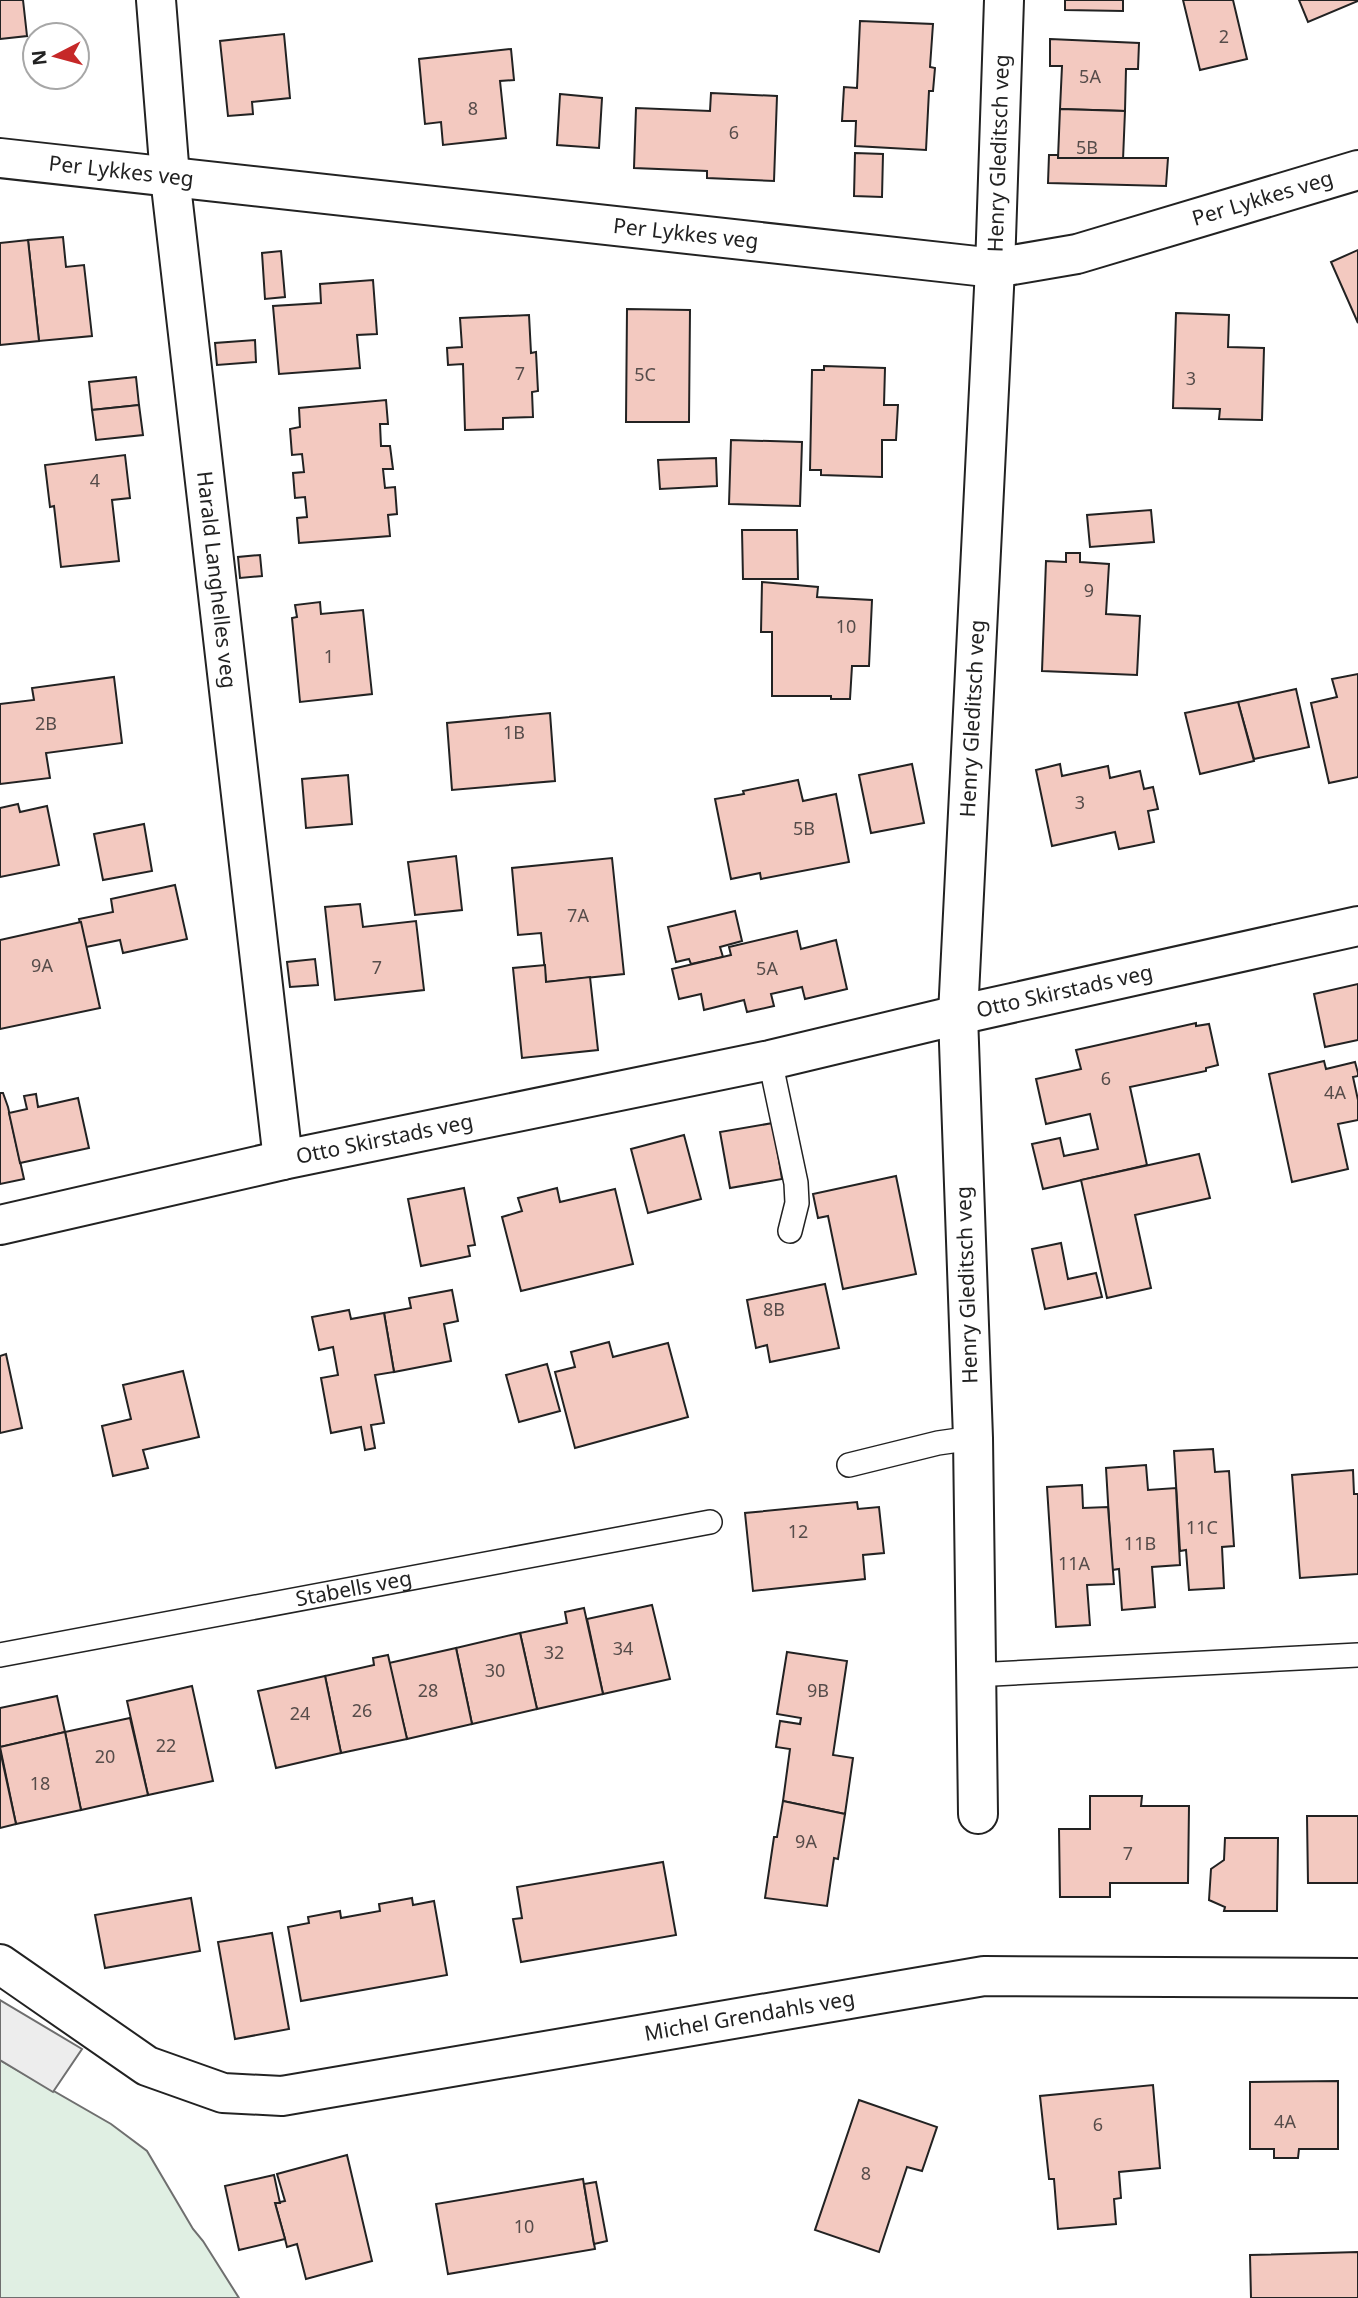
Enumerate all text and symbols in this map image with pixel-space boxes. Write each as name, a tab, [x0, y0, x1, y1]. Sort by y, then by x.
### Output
north arrow	[21, 21, 91, 91]
house number: 2	[1219, 24, 1229, 48]
text: N	[25, 49, 53, 67]
street label: Henry Gleditsch veg	[981, 54, 1015, 253]
house number: 5A	[1079, 64, 1101, 88]
house number: 8	[468, 96, 478, 120]
house number: 6	[729, 120, 739, 144]
house number: 5B	[1076, 135, 1098, 159]
street label: Per Lykkes veg	[47, 148, 195, 192]
street label: Per Lykkes veg	[1189, 163, 1336, 232]
street label: Per Lykkes veg	[612, 211, 760, 255]
house number: 7	[515, 361, 525, 385]
house number: 5C	[634, 362, 656, 386]
house number: 3	[1186, 366, 1196, 390]
house number: 4	[90, 468, 100, 492]
street label: Harald Langhelles veg	[191, 470, 244, 690]
house number: 9	[1084, 578, 1094, 602]
house number: 10	[836, 614, 856, 638]
street label: Henry Gleditsch veg	[953, 619, 991, 818]
house number: 1	[324, 644, 334, 668]
house number: 2B	[35, 711, 57, 735]
house number: 1B	[503, 720, 525, 744]
house number: 3	[1075, 790, 1085, 814]
house number: 5B	[793, 816, 815, 840]
house number: 7A	[567, 903, 589, 927]
house number: 9A	[31, 953, 53, 977]
house number: 7	[372, 955, 382, 979]
house number: 5A	[756, 956, 778, 980]
street label: Otto Skirstads veg	[973, 957, 1155, 1024]
house number: 6	[1101, 1066, 1111, 1090]
house number: 4A	[1324, 1080, 1346, 1104]
street label: Otto Skirstads veg	[293, 1106, 475, 1170]
street label: Henry Gleditsch veg	[949, 1186, 983, 1384]
house number: 8B	[763, 1297, 785, 1321]
house number: 11C	[1186, 1515, 1218, 1539]
house number: 12	[788, 1519, 808, 1543]
house number: 11B	[1124, 1531, 1156, 1555]
house number: 11A	[1058, 1551, 1091, 1575]
street label: Stabells veg	[293, 1563, 414, 1612]
house number: 34	[613, 1636, 633, 1660]
house number: 32	[544, 1640, 564, 1664]
house number: 30	[485, 1658, 505, 1682]
house number: 28	[418, 1678, 438, 1702]
house number: 9B	[807, 1678, 829, 1702]
house number: 26	[352, 1698, 372, 1722]
house number: 24	[290, 1701, 310, 1725]
house number: 22	[156, 1733, 176, 1757]
house number: 20	[95, 1744, 115, 1768]
house number: 18	[30, 1771, 50, 1795]
house number: 9A	[795, 1829, 817, 1853]
house number: 7	[1123, 1841, 1133, 1865]
street label: Michel Grendahls veg	[642, 1983, 857, 2047]
house number: 4A	[1274, 2109, 1296, 2133]
house number: 6	[1093, 2112, 1103, 2136]
house number: 8	[861, 2161, 871, 2185]
house number: 10	[514, 2214, 534, 2238]

